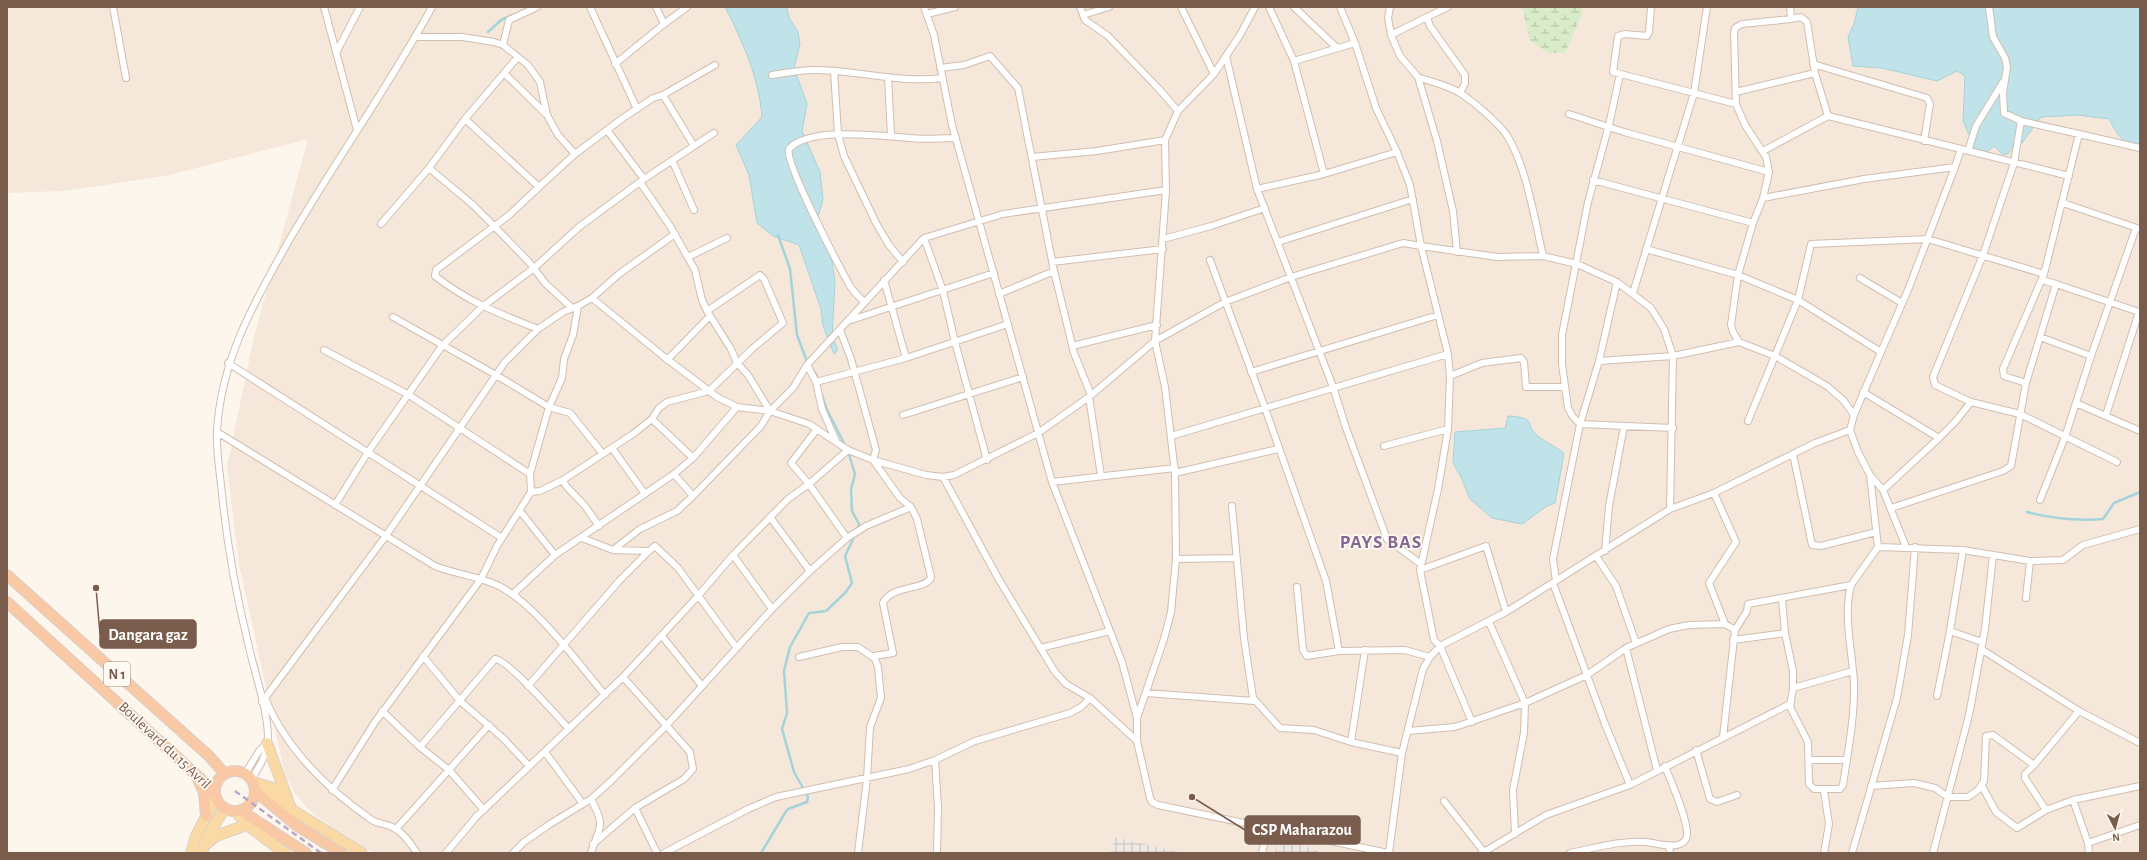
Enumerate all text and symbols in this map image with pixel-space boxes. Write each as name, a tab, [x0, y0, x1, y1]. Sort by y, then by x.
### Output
district label: PAYS BAS	[1340, 533, 1422, 552]
callout: Dangara gaz	[100, 620, 196, 648]
text: Dangara gaz	[108, 627, 188, 643]
road number: N 1	[104, 662, 130, 686]
street label: Boulevard du 15 Avril	[116, 699, 214, 792]
north arrow	[2095, 808, 2135, 848]
callout: CSP Maharazou	[1245, 816, 1360, 844]
text: CSP Maharazou	[1252, 822, 1353, 838]
text: N	[2112, 832, 2120, 843]

